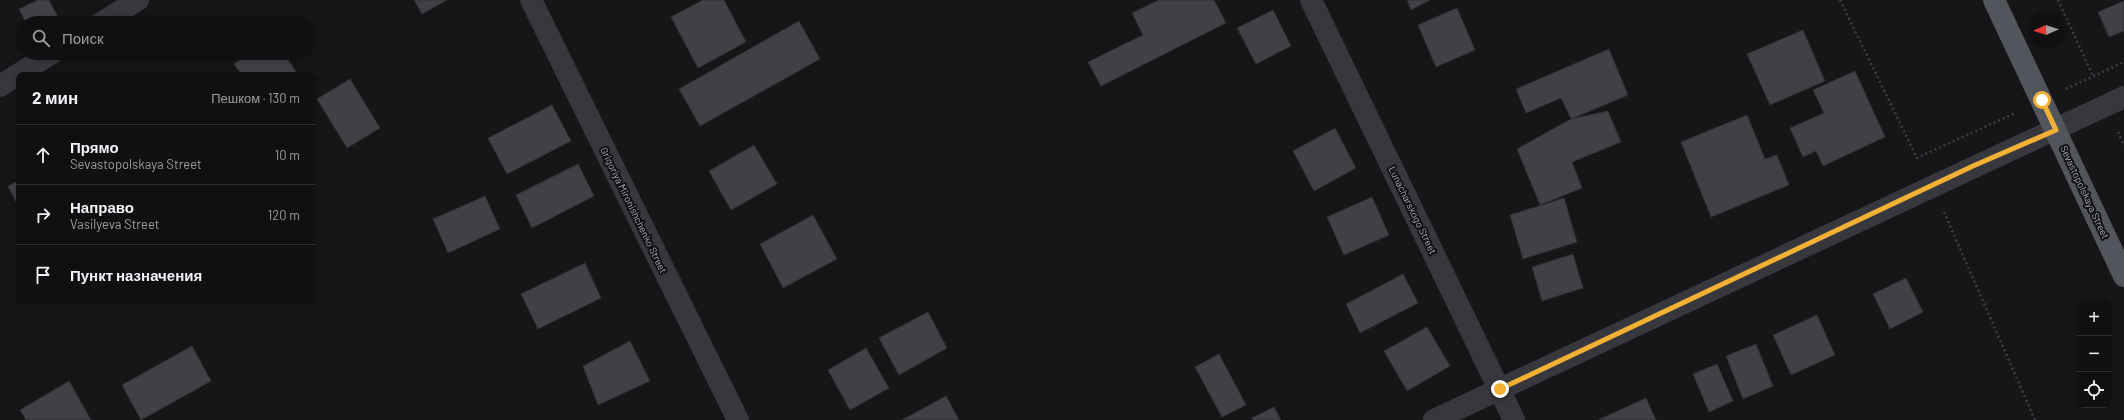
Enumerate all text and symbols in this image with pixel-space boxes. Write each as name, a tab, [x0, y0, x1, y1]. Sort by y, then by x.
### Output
north arrow	[2028, 12, 2064, 48]
search box	[16, 16, 316, 60]
icon: search	[30, 27, 52, 49]
text: Поиск	[62, 29, 104, 47]
text: 2 мин	[32, 87, 78, 107]
text: Пешком · 130 m	[211, 90, 300, 106]
route start	[2033, 91, 2051, 109]
text: Прямо	[70, 138, 119, 156]
icon: ahead	[32, 144, 54, 166]
street label: Sevastopolskaya Street	[2058, 144, 2112, 241]
street label: Grigoriya Mironishchenko Street	[598, 145, 670, 275]
text: 10 m	[275, 147, 300, 163]
text: Sevastopolskaya Street	[70, 156, 202, 172]
street label: Lunacharskogo Street	[1387, 164, 1440, 256]
text: Направо	[70, 198, 134, 216]
icon: right	[32, 204, 54, 226]
text: 120 m	[268, 207, 300, 223]
text: Vasilyeva Street	[70, 216, 160, 232]
icon: arrive	[32, 264, 54, 286]
text: Пункт назначения	[70, 266, 202, 284]
map controls	[2076, 300, 2112, 408]
button: +	[2076, 300, 2112, 336]
button: −	[2076, 336, 2112, 372]
button: locate	[2076, 372, 2112, 408]
route end	[1491, 380, 1509, 398]

